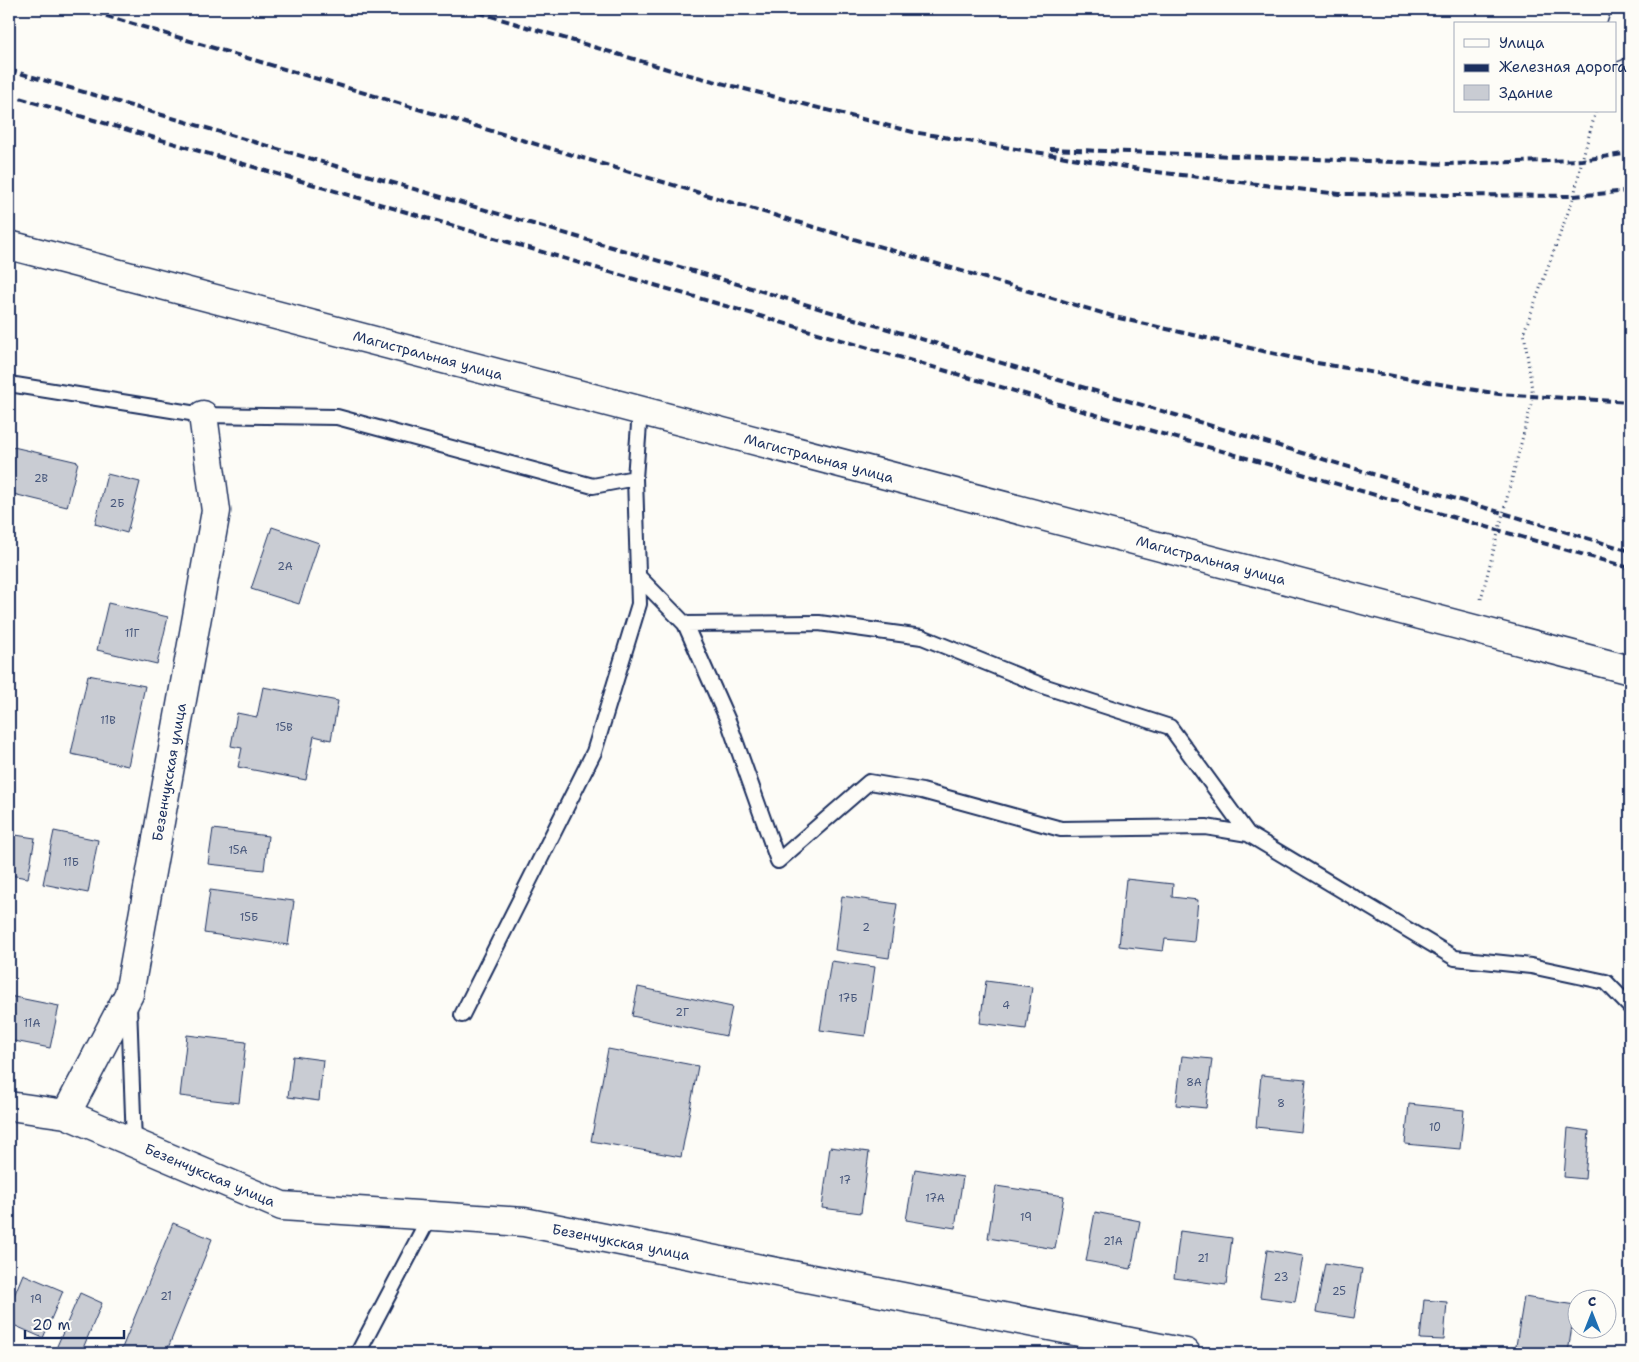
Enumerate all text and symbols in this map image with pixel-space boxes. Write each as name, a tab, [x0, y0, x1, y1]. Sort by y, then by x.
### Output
legend	[1454, 22, 1616, 112]
text: Улица	[1499, 33, 1545, 53]
text: Железная дорога	[1499, 57, 1627, 77]
text: Здание	[1499, 83, 1553, 103]
street label: Магистральная улица	[351, 326, 505, 384]
street label: Магистральная улица	[742, 429, 896, 487]
house number: 2В	[34, 471, 49, 486]
house number: 2Б	[110, 496, 124, 511]
street label: Магистральная улица	[1134, 531, 1288, 589]
house number: 2А	[277, 559, 293, 574]
house number: 11Г	[125, 626, 139, 641]
street label: Безенчукская улица	[148, 701, 190, 843]
house number: 11В	[100, 713, 116, 728]
house number: 15В	[275, 720, 293, 735]
house number: 15А	[228, 843, 248, 858]
house number: 11Б	[63, 855, 79, 870]
house number: 15Б	[240, 910, 258, 925]
house number: 2	[862, 920, 870, 935]
house number: 17Б	[838, 991, 858, 1006]
house number: 4	[1002, 998, 1010, 1013]
house number: 2Г	[675, 1005, 689, 1020]
house number: 11А	[24, 1016, 40, 1031]
house number: 8А	[1186, 1075, 1202, 1090]
house number: 8	[1277, 1096, 1285, 1111]
house number: 10	[1429, 1120, 1441, 1135]
street label: Безенчукская улица	[142, 1139, 278, 1211]
house number: 17	[839, 1173, 851, 1188]
house number: 17А	[925, 1191, 945, 1206]
house number: 19	[1020, 1210, 1032, 1225]
street label: Безенчукская улица	[550, 1220, 692, 1264]
house number: 21А	[1103, 1234, 1123, 1249]
house number: 21	[1197, 1251, 1209, 1266]
house number: 23	[1274, 1270, 1288, 1285]
house number: 25	[1332, 1284, 1346, 1299]
house number: 21	[160, 1289, 172, 1304]
north arrow	[1566, 1290, 1616, 1340]
house number: 19	[30, 1292, 42, 1307]
text: С	[1588, 1292, 1596, 1310]
scale bar	[25, 1307, 124, 1339]
text: 20 m	[32, 1315, 71, 1335]

